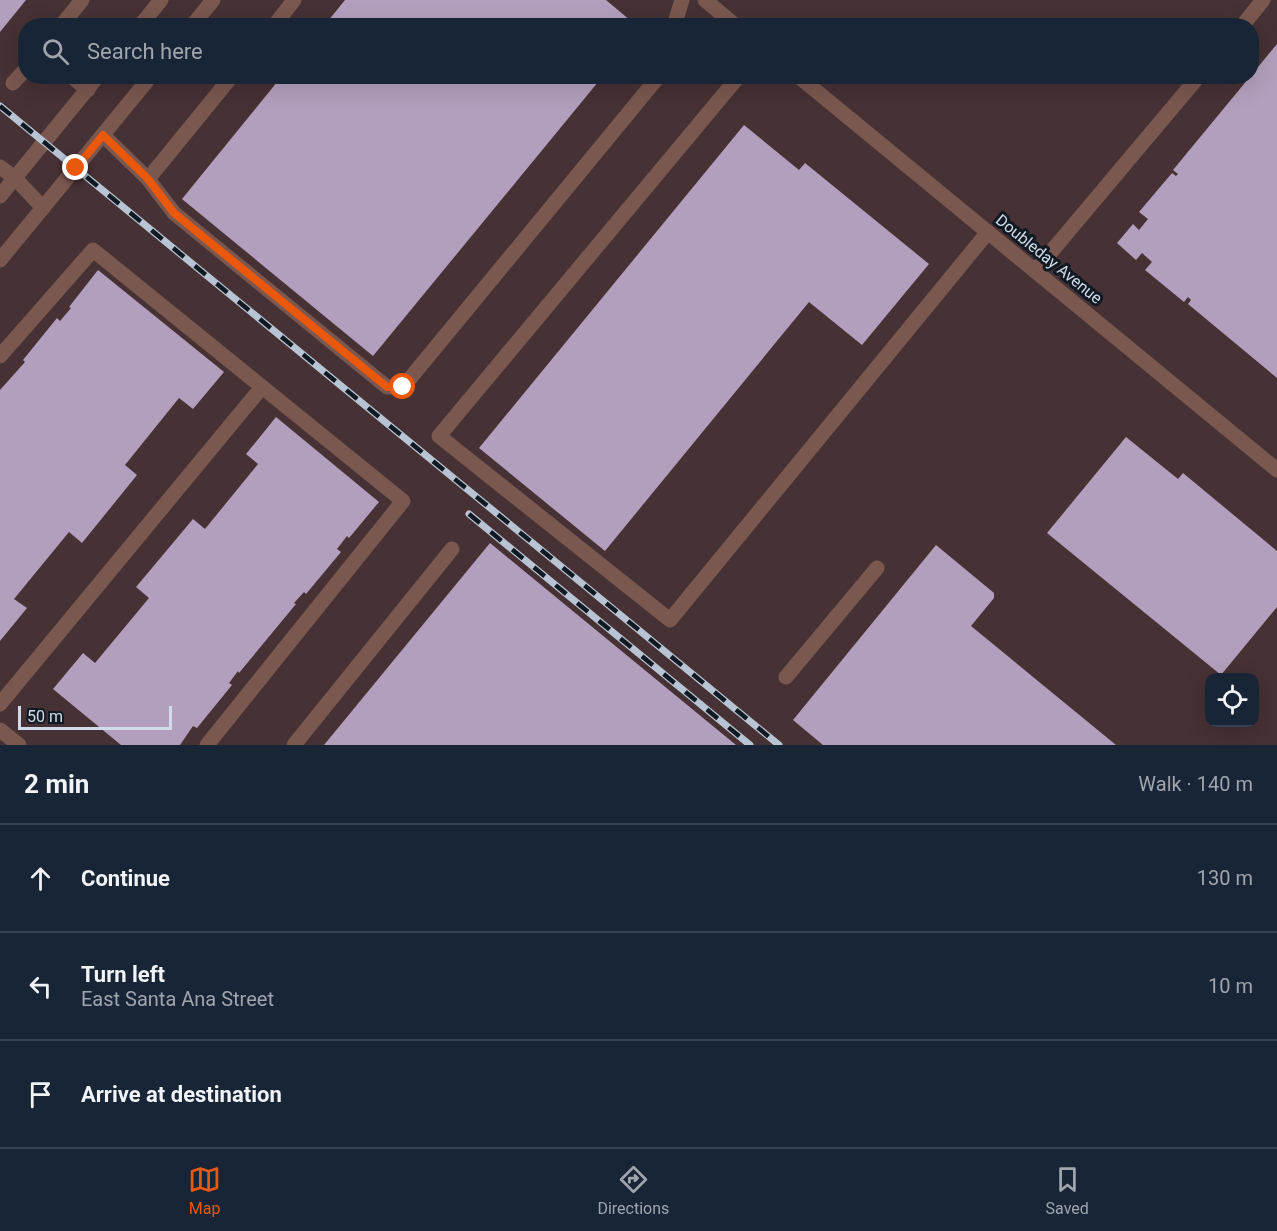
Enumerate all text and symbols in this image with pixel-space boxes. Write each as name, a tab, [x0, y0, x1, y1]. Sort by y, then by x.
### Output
search box	[18, 18, 1259, 84]
icon: search	[39, 35, 72, 68]
text: Search here	[87, 39, 203, 64]
route end	[62, 154, 88, 180]
street label: Doubleday Avenue	[992, 210, 1106, 308]
route start	[389, 373, 415, 399]
map controls	[1205, 673, 1259, 727]
button: locate	[1205, 673, 1259, 727]
scale bar	[18, 703, 172, 730]
text: 50 m	[27, 707, 63, 726]
text: 2 min	[24, 769, 89, 799]
text: Walk · 140 m	[1138, 772, 1253, 796]
icon: ahead	[24, 862, 57, 895]
text: Continue	[81, 866, 170, 891]
text: 130 m	[1197, 866, 1253, 890]
text: Turn left	[81, 962, 165, 987]
icon: left	[24, 970, 57, 1003]
text: 10 m	[1208, 974, 1253, 998]
text: East Santa Ana Street	[81, 987, 274, 1011]
icon: arrive	[24, 1078, 57, 1111]
text: Arrive at destination	[81, 1082, 282, 1107]
tab: Map	[188, 1163, 221, 1218]
tab: Directions	[597, 1163, 669, 1218]
tab: Saved	[1046, 1163, 1089, 1218]

